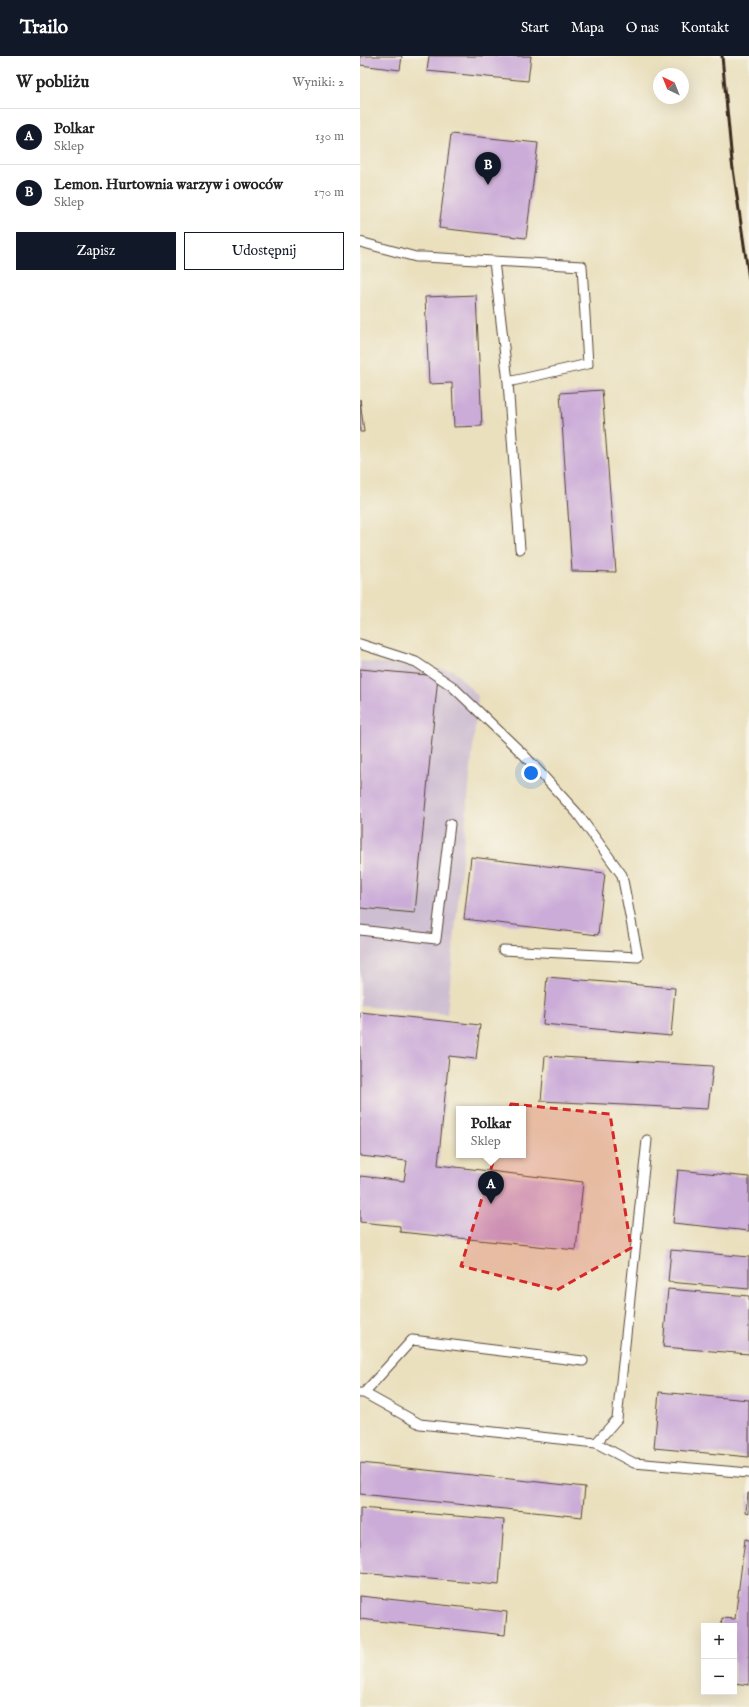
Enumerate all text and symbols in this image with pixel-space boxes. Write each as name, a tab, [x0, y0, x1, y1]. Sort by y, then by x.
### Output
text: Trailo	[20, 16, 68, 40]
text: Start	[521, 19, 549, 37]
text: Mapa	[571, 19, 604, 37]
text: O nas	[626, 19, 659, 37]
text: Kontakt	[681, 19, 729, 37]
north arrow	[653, 68, 689, 104]
text: W pobliżu	[16, 72, 89, 93]
text: Wyniki: 2	[292, 74, 344, 91]
text: Polkar	[54, 119, 95, 138]
text: A	[25, 128, 33, 145]
text: 130 m	[315, 128, 344, 145]
text: Sklep	[54, 138, 84, 155]
pin: B	[475, 152, 501, 185]
text: Lemon. Hurtownia warzyw i owoców	[54, 175, 283, 194]
text: B	[25, 184, 33, 201]
text: 170 m	[314, 184, 344, 201]
text: Sklep	[54, 194, 84, 211]
button: Zapisz	[16, 232, 176, 270]
button: Udostępnij	[184, 232, 344, 270]
your location	[521, 763, 541, 783]
popup	[456, 1106, 526, 1158]
text: Polkar	[471, 1114, 511, 1133]
text: Sklep	[471, 1133, 501, 1150]
pin: A	[478, 1171, 504, 1204]
map controls	[701, 1623, 737, 1695]
button: +	[701, 1623, 737, 1659]
button: −	[701, 1659, 737, 1695]

